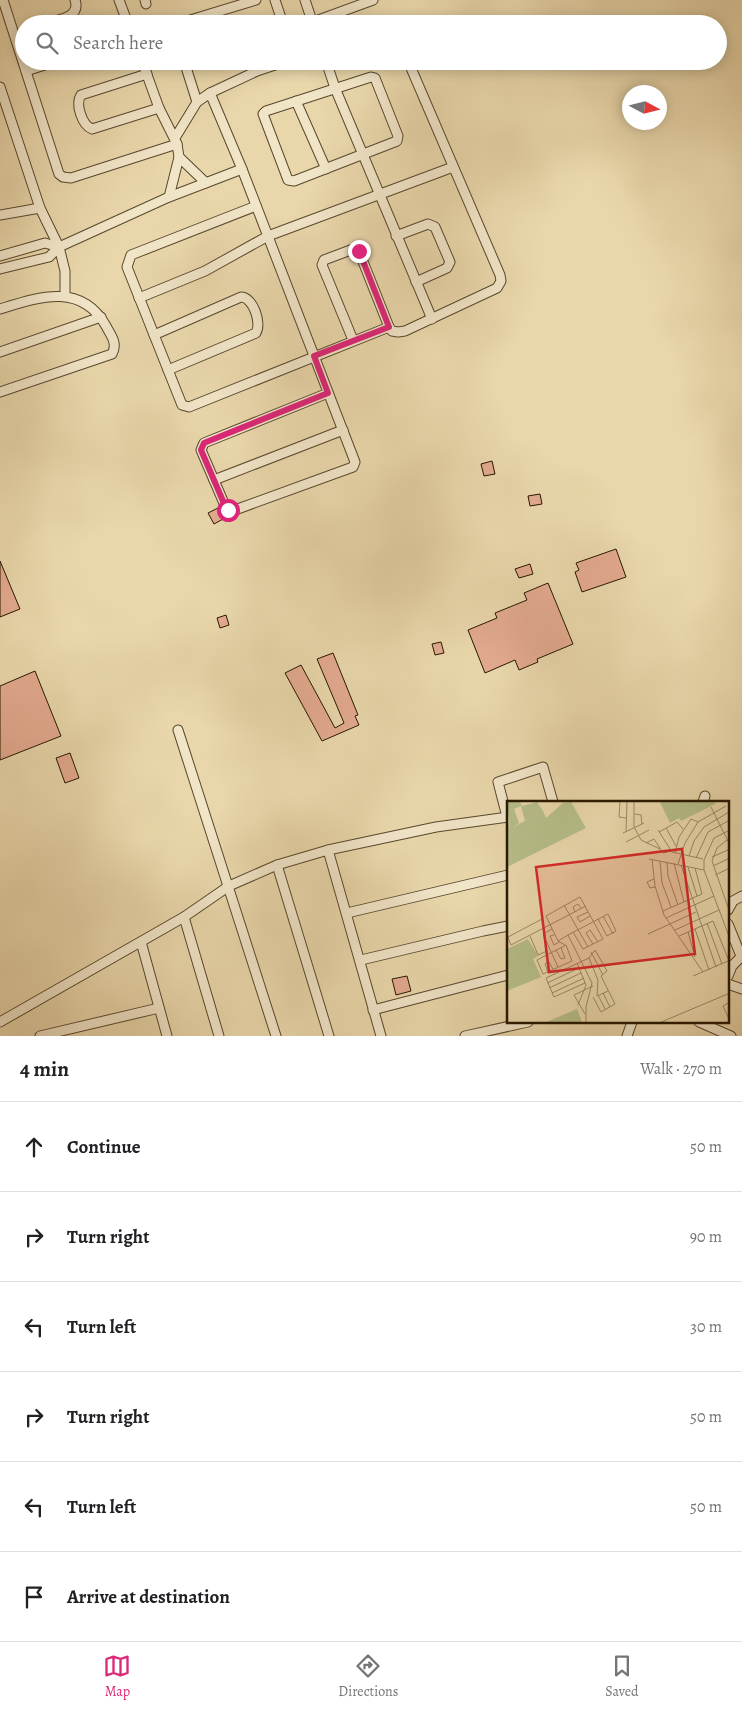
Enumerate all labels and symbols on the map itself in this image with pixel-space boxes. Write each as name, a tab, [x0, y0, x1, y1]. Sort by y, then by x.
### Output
north arrow	[622, 85, 667, 130]
route end	[348, 240, 371, 263]
route start	[217, 499, 240, 522]
inset map	[507, 801, 730, 1024]

